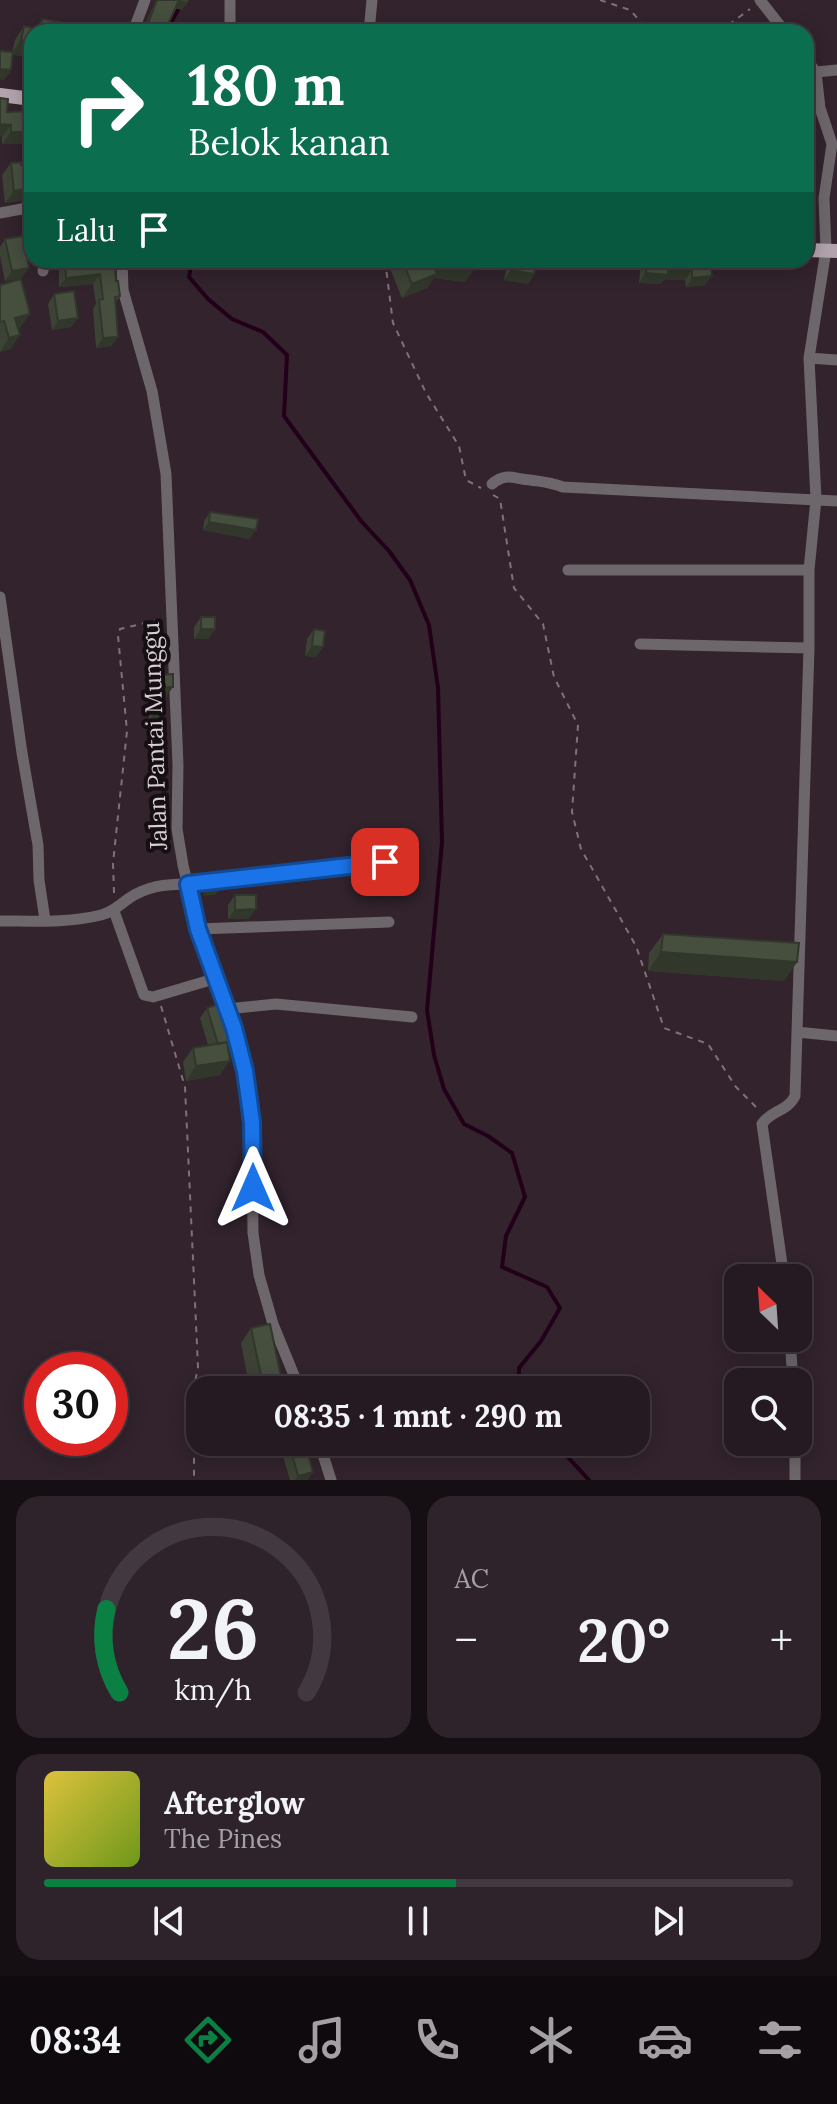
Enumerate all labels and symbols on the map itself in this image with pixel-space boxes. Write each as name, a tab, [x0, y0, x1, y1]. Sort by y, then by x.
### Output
street label: Jalan Pantai Munggu	[135, 621, 174, 852]
pin	[351, 828, 419, 896]
position arrow	[211, 1146, 295, 1230]
north arrow	[724, 1264, 812, 1352]
speed limit sign: 30	[24, 1352, 128, 1456]

